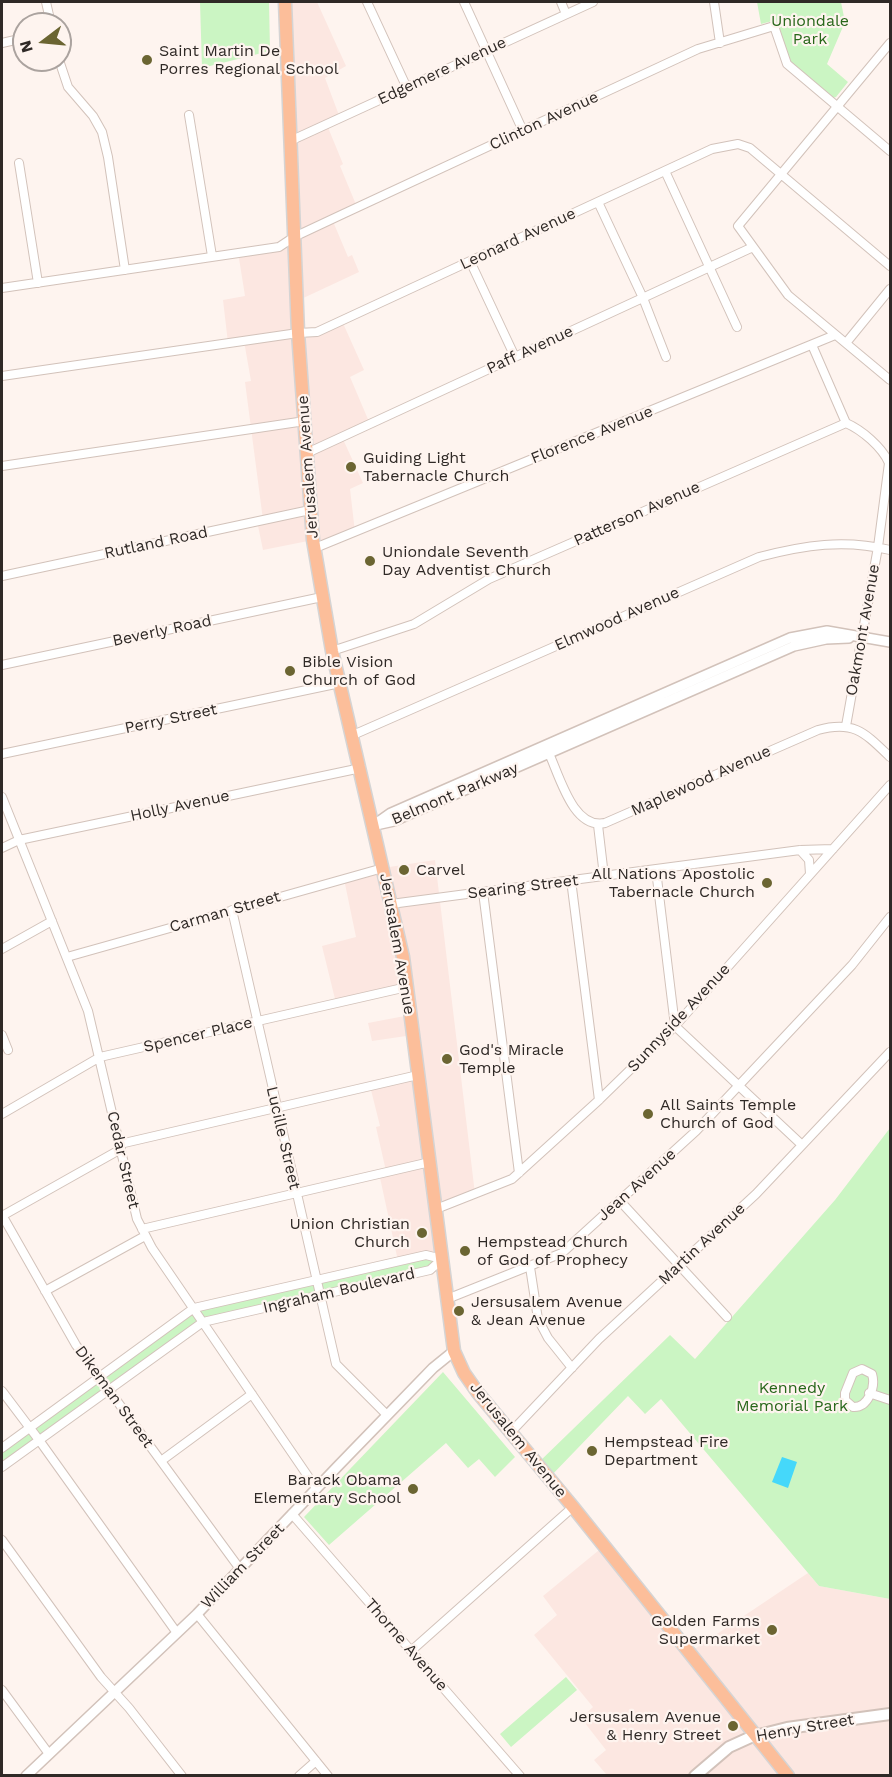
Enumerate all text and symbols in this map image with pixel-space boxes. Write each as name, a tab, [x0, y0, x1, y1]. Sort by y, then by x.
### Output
park label: Uniondale Park	[771, 11, 849, 49]
north arrow	[12, 12, 72, 72]
street label: Edgemere Avenue	[375, 33, 509, 109]
text: N	[15, 38, 37, 55]
place label: Saint Martin De Porres Regional School	[159, 41, 339, 79]
marker: Saint Martin De Porres Regional School	[140, 53, 154, 67]
street label: Clinton Avenue	[486, 87, 602, 155]
street label: Leonard Avenue	[457, 204, 579, 274]
street label: Paff Avenue	[484, 322, 576, 378]
street label: Jerusalem Avenue	[293, 395, 323, 539]
street label: Florence Avenue	[528, 402, 656, 468]
place label: Guiding Light Tabernacle Church	[363, 448, 509, 486]
marker: Guiding Light Tabernacle Church	[344, 460, 358, 474]
street label: Patterson Avenue	[571, 478, 703, 550]
street label: Rutland Road	[102, 523, 210, 563]
place label: Uniondale Seventh Day Adventist Church	[382, 542, 551, 580]
marker: Uniondale Seventh Day Adventist Church	[363, 554, 377, 568]
street label: Oakmont Avenue	[842, 563, 884, 697]
street label: Elmwood Avenue	[552, 583, 682, 655]
street label: Beverly Road	[111, 611, 213, 651]
place label: Bible Vision Church of God	[302, 652, 416, 690]
marker: Bible Vision Church of God	[283, 664, 297, 678]
street label: Perry Street	[123, 700, 219, 738]
street label: Maplewood Avenue	[628, 742, 774, 820]
street label: Belmont Parkway	[389, 759, 521, 829]
street label: Holly Avenue	[129, 786, 231, 826]
place label: Carvel	[416, 860, 465, 880]
marker: Carvel	[397, 863, 411, 877]
place label: All Nations Apostolic Tabernacle Church	[591, 864, 755, 902]
street label: Searing Street	[467, 871, 579, 903]
street label: Jerusalem Avenue	[375, 872, 419, 1016]
marker: All Nations Apostolic Tabernacle Church	[760, 876, 774, 890]
street label: Carman Street	[167, 887, 283, 937]
street label: Sunnyside Avenue	[624, 960, 734, 1076]
street label: Spencer Place	[142, 1013, 254, 1057]
place label: God's Miracle Temple	[459, 1040, 564, 1078]
marker: God's Miracle Temple	[440, 1052, 454, 1066]
street label: Lucille Street	[262, 1085, 304, 1191]
place label: All Saints Temple Church of God	[660, 1095, 796, 1133]
marker: All Saints Temple Church of God	[641, 1107, 655, 1121]
street label: Cedar Street	[102, 1109, 144, 1211]
street label: Jean Avenue	[594, 1145, 680, 1225]
street label: Martin Avenue	[655, 1199, 749, 1289]
place label: Union Christian Church	[290, 1214, 410, 1252]
marker: Union Christian Church	[415, 1226, 429, 1240]
place label: Hempstead Church of God of Prophecy	[477, 1232, 628, 1270]
marker: Hempstead Church of God of Prophecy	[458, 1244, 472, 1258]
street label: Ingraham Boulevard	[261, 1264, 417, 1318]
place label: Jersusalem Avenue & Jean Avenue	[471, 1292, 623, 1330]
marker: Jersusalem Avenue & Jean Avenue	[452, 1304, 466, 1318]
street label: Dikeman Street	[71, 1342, 157, 1452]
street label: Jerusalem Avenue	[465, 1378, 571, 1502]
park label: Kennedy Memorial Park	[736, 1378, 848, 1416]
place label: Hempstead Fire Department	[604, 1432, 729, 1470]
marker: Hempstead Fire Department	[585, 1444, 599, 1458]
place label: Barack Obama Elementary School	[253, 1470, 401, 1508]
marker: Barack Obama Elementary School	[406, 1482, 420, 1496]
street label: William Street	[197, 1519, 289, 1613]
street label: Thorne Avenue	[361, 1595, 451, 1695]
place label: Golden Farms Supermarket	[651, 1611, 760, 1649]
marker: Golden Farms Supermarket	[765, 1623, 779, 1637]
place label: Jersusalem Avenue & Henry Street	[569, 1707, 721, 1745]
street label: Henry Street	[755, 1710, 855, 1746]
marker: Jersusalem Avenue & Henry Street	[726, 1719, 740, 1733]

